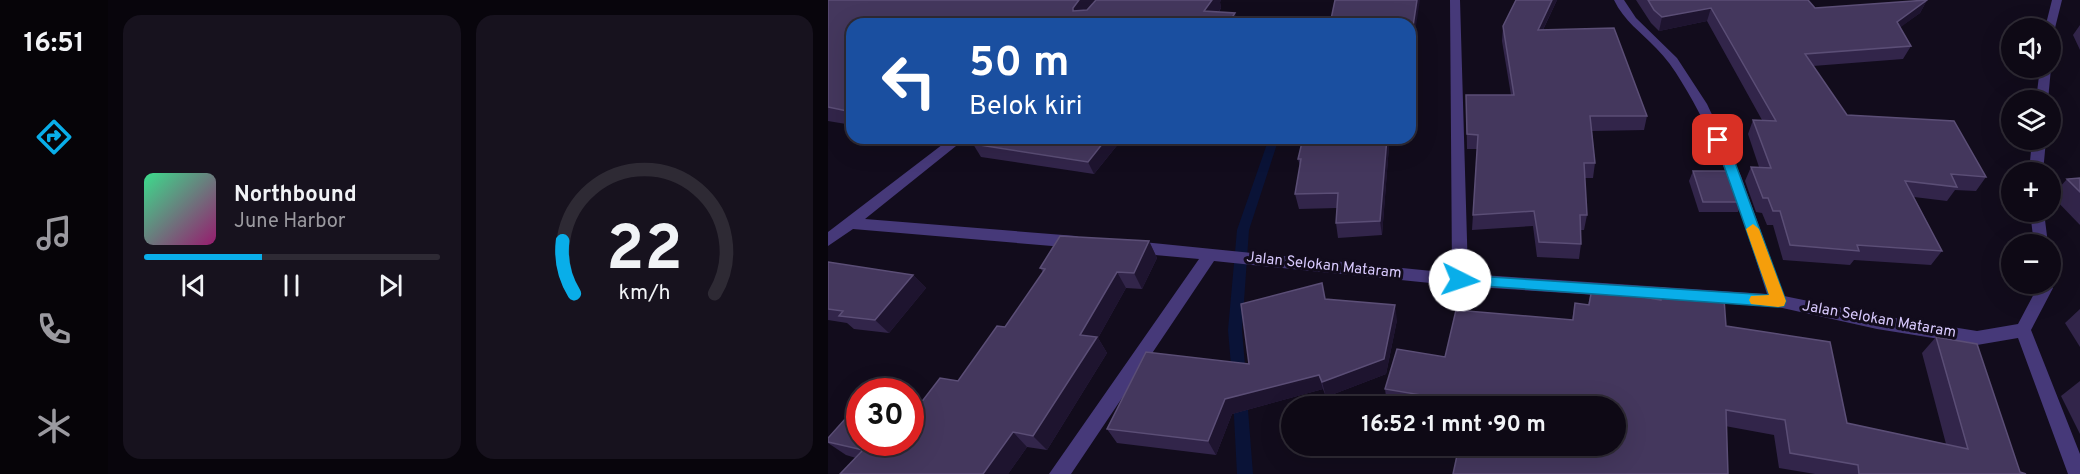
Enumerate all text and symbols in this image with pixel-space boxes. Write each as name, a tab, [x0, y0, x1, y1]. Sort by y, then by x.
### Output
map controls	[2001, 18, 2061, 294]
button: sound	[2001, 18, 2061, 78]
text: 16:51	[23, 27, 85, 61]
text: 50 m	[969, 38, 1070, 91]
icon: left	[870, 42, 948, 120]
text: Belok kiri	[969, 90, 1083, 124]
button: layers	[2001, 90, 2061, 150]
pin	[1692, 114, 1743, 165]
icon: directions	[33, 116, 75, 158]
icon: arrive	[1701, 123, 1734, 156]
button: +	[2001, 162, 2061, 222]
text: Northbound	[234, 182, 357, 209]
text: June Harbor	[234, 209, 346, 235]
icon: music	[33, 212, 75, 254]
text: 22	[606, 213, 682, 292]
button: −	[2001, 234, 2061, 294]
street label: Jalan Selokan Mataram	[1245, 248, 1403, 284]
position arrow	[1428, 248, 1492, 312]
icon: previous	[177, 269, 210, 302]
icon: pause	[275, 269, 308, 302]
icon: next	[374, 269, 407, 302]
text: km/h	[618, 280, 670, 307]
street label: Jalan Selokan Mataram	[1801, 297, 1957, 343]
icon: phone	[33, 308, 75, 350]
speed limit sign: 30	[846, 378, 924, 456]
icon: climate	[33, 405, 75, 447]
text: 16:52 · 1 mnt · 90 m	[1361, 412, 1546, 439]

